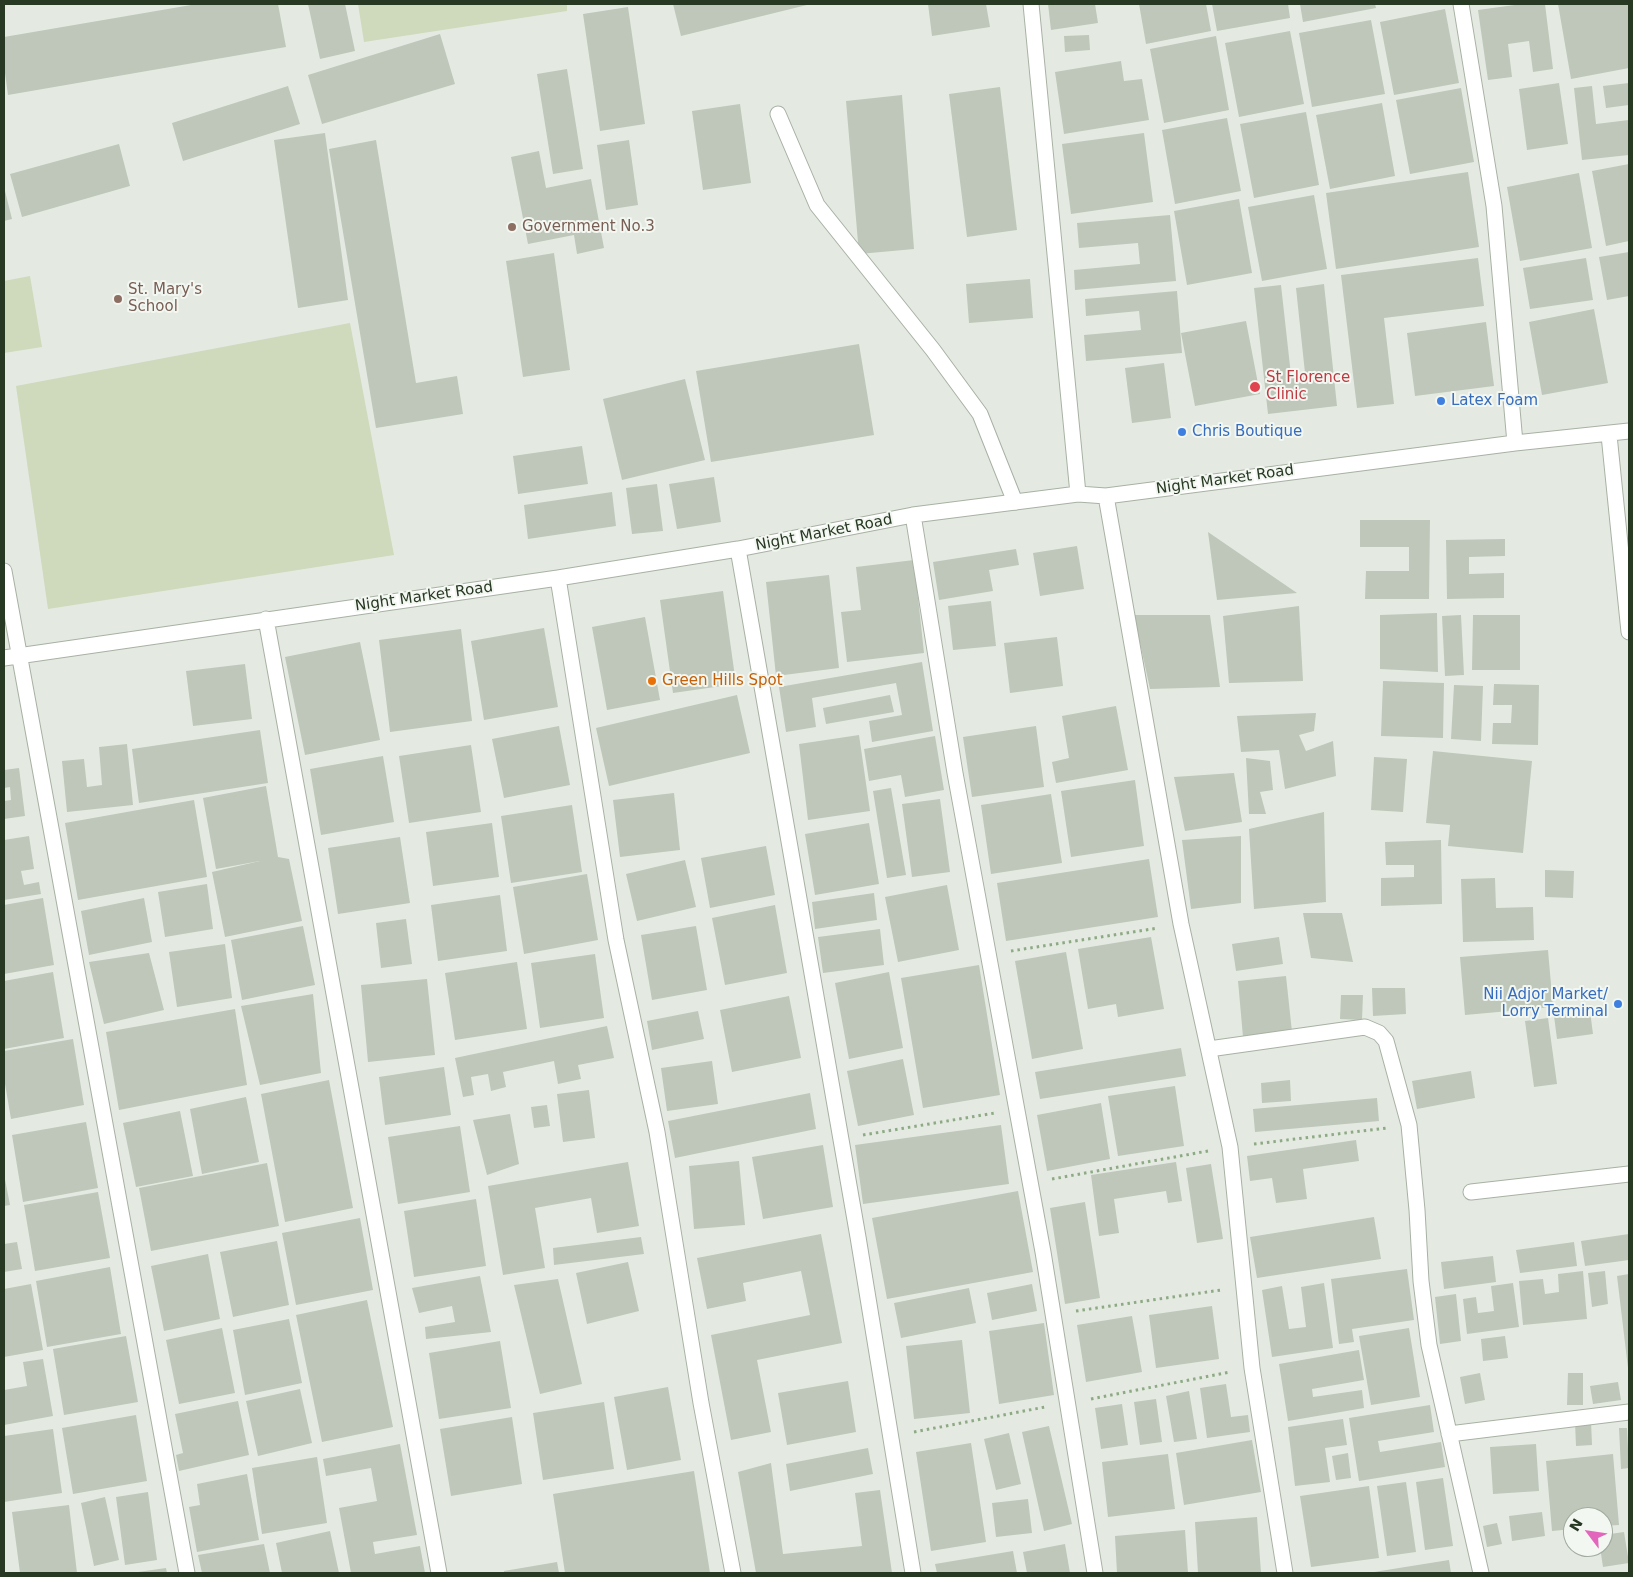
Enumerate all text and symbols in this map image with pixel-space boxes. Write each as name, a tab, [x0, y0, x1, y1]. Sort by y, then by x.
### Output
place label: Government No.3	[522, 218, 655, 236]
marker: Government No.3	[506, 221, 518, 233]
place label: St. Mary's School	[128, 281, 202, 316]
marker: St. Mary's School	[112, 293, 124, 305]
place label: St Florence Clinic	[1266, 369, 1350, 404]
marker: St Florence Clinic	[1248, 380, 1262, 394]
place label: Latex Foam	[1451, 392, 1538, 410]
marker: Latex Foam	[1435, 395, 1447, 407]
place label: Chris Boutique	[1192, 423, 1302, 441]
marker: Chris Boutique	[1176, 426, 1188, 438]
street label: Night Market Road	[1155, 461, 1295, 499]
street label: Night Market Road	[754, 511, 894, 555]
street label: Night Market Road	[354, 578, 494, 616]
place label: Green Hills Spot	[662, 672, 783, 690]
marker: Green Hills Spot	[646, 675, 658, 687]
place label: Nii Adjor Market/ Lorry Terminal	[1483, 986, 1608, 1021]
marker: Nii Adjor Market/ Lorry Terminal	[1612, 998, 1624, 1010]
north arrow	[1563, 1507, 1613, 1557]
text: N	[1566, 1516, 1586, 1534]

